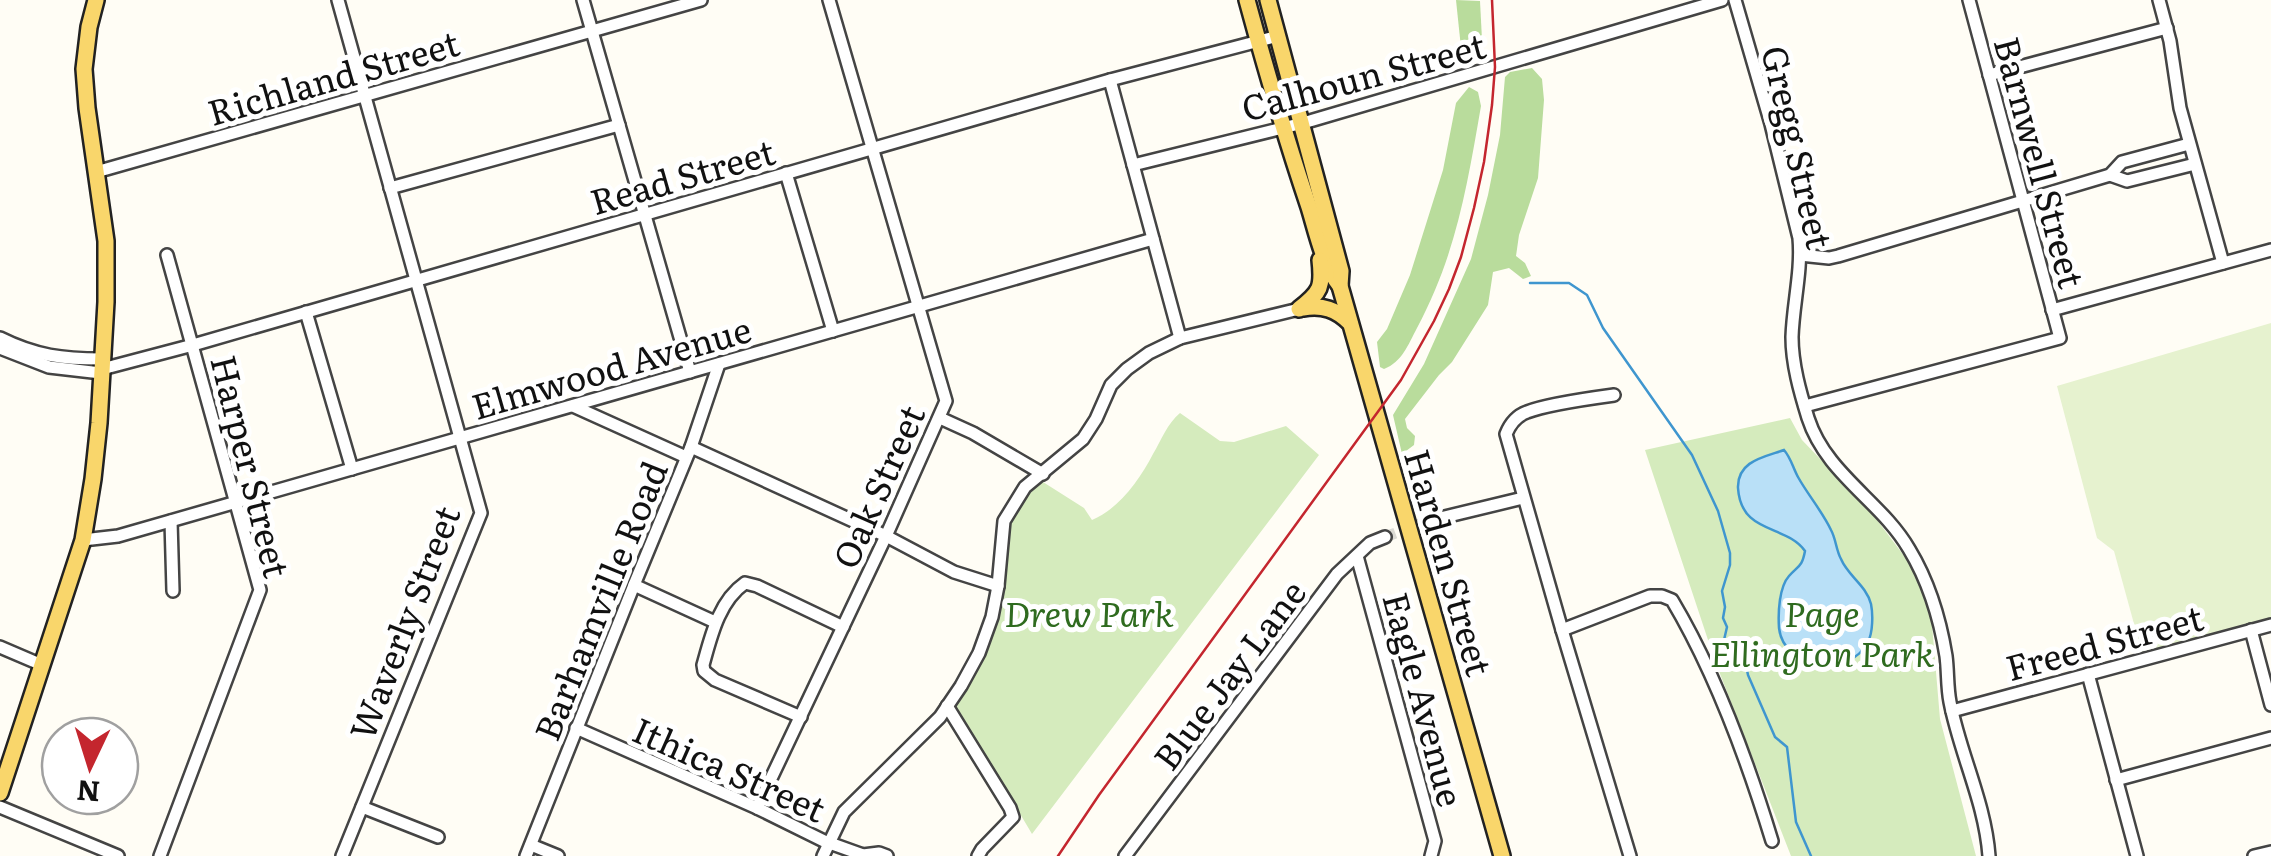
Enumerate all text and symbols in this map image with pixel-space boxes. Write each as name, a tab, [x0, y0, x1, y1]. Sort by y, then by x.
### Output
street label: Richland Street	[201, 15, 465, 137]
street label: Calhoun Street	[1235, 17, 1491, 133]
street label: Barnwell Street	[1983, 31, 2099, 293]
street label: Gregg Street	[1750, 40, 1848, 254]
street label: Read Street	[584, 124, 780, 226]
street label: Elmwood Avenue	[465, 301, 757, 431]
street label: Harper Street	[199, 349, 305, 583]
street label: Oak Street	[818, 396, 936, 576]
street label: Harden Street	[1393, 443, 1507, 681]
street label: Barhamville Road	[519, 452, 679, 748]
street label: Waverly Street	[335, 498, 471, 746]
street label: Blue Jay Lane	[1139, 568, 1317, 780]
park label: Drew Park	[1004, 586, 1174, 638]
street label: Eagle Avenue	[1371, 586, 1479, 812]
park label: Page Ellington Park	[1710, 586, 1934, 678]
street label: Freed Street	[2000, 590, 2208, 692]
street label: Ithica Street	[625, 702, 835, 834]
north arrow	[40, 716, 140, 816]
text: N	[75, 771, 101, 815]

